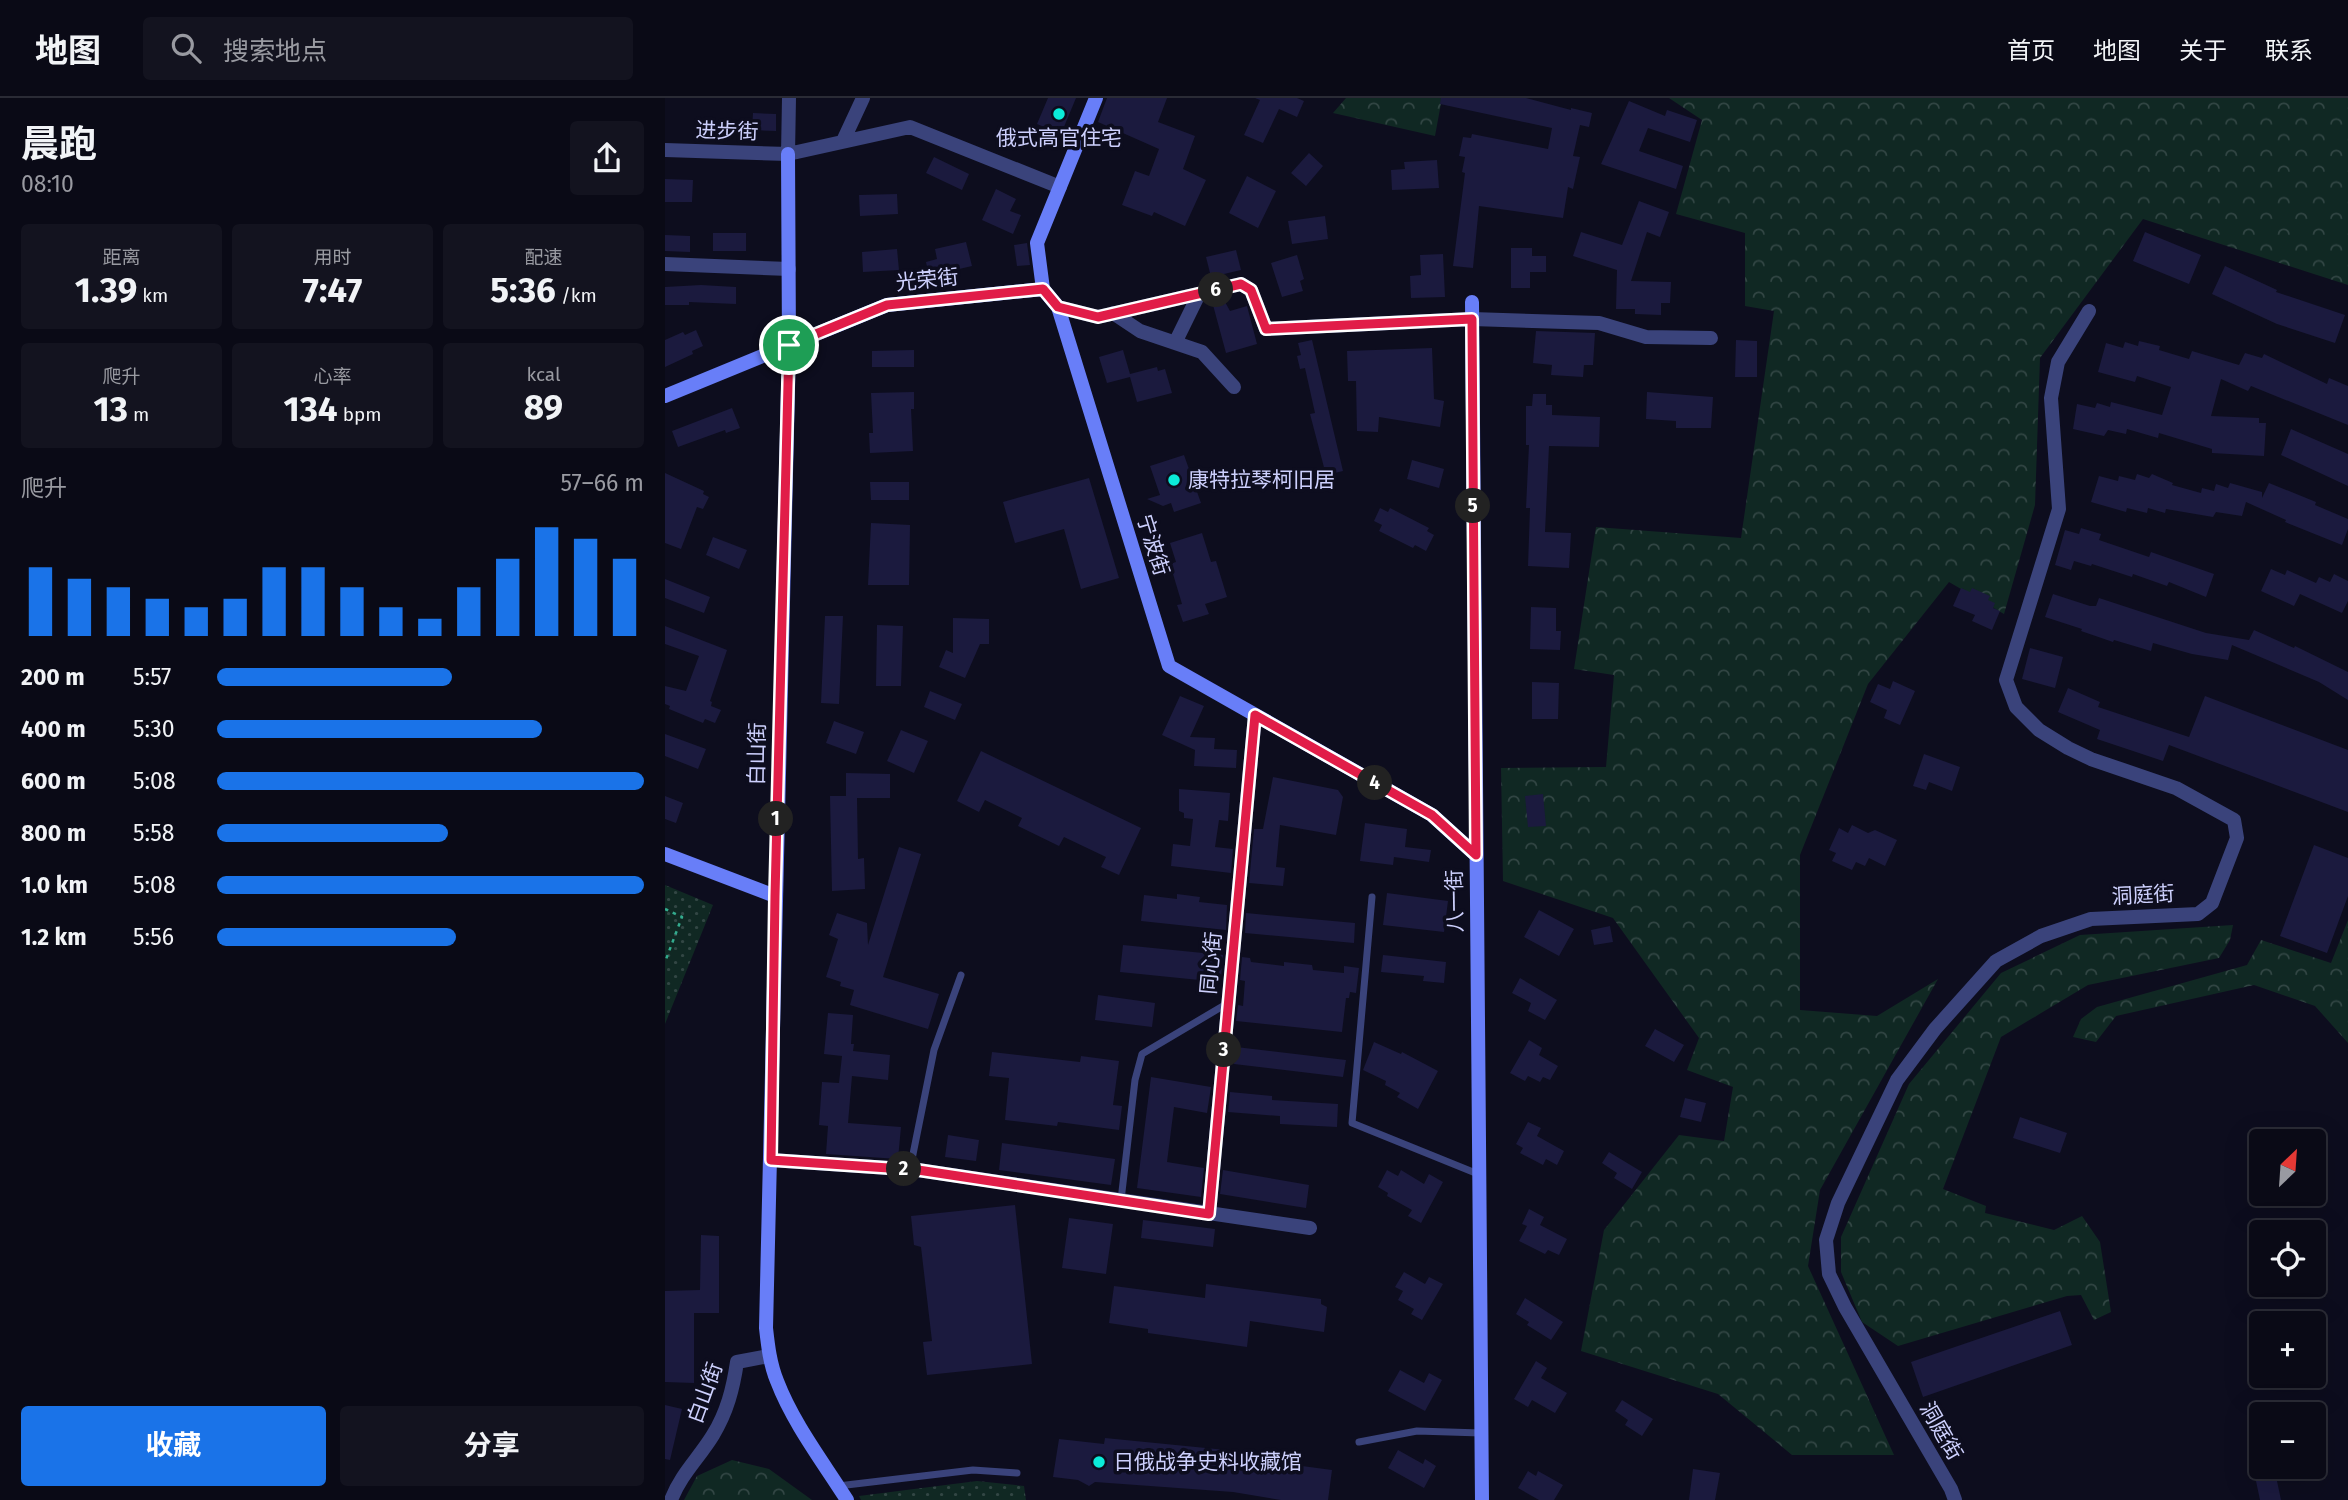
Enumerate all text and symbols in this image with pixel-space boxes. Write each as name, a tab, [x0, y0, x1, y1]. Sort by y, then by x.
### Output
search box	[143, 17, 633, 80]
icon: search	[167, 29, 205, 67]
text: 地图	[35, 31, 101, 71]
text: 搜索地点	[223, 36, 327, 67]
text: 首页	[2007, 37, 2055, 65]
text: 地图	[2093, 37, 2141, 65]
text: 关于	[2179, 37, 2227, 65]
text: 联系	[2265, 37, 2313, 65]
marker: 俄式高官住宅	[1051, 106, 1067, 122]
street label: 进步街	[695, 117, 759, 145]
text: 晨跑	[21, 121, 97, 167]
button: share	[570, 121, 644, 195]
place label: 俄式高官住宅	[996, 125, 1122, 151]
text: 08:10	[21, 170, 74, 198]
text: 距离	[102, 246, 141, 269]
text: 用时	[313, 246, 352, 269]
text: 配速	[524, 246, 563, 269]
street label: 光荣街	[894, 264, 960, 296]
text: 1.39	[75, 269, 137, 311]
text: 7:47	[303, 269, 362, 311]
text: 5:36	[490, 269, 556, 311]
pin: 6	[1199, 272, 1233, 308]
text: 6	[1210, 278, 1221, 301]
text: km	[137, 284, 168, 307]
text: /km	[556, 284, 597, 307]
pin	[759, 315, 819, 375]
icon: arrive	[770, 326, 808, 364]
text: kcal	[526, 363, 561, 386]
text: 爬升	[102, 365, 141, 388]
text: 心率	[313, 365, 352, 388]
text: 89	[524, 386, 563, 428]
text: 13	[94, 388, 128, 430]
text: 134	[283, 388, 338, 430]
text: m	[128, 403, 149, 426]
text: bpm	[338, 403, 382, 426]
place label: 康特拉琴柯旧居	[1188, 467, 1335, 493]
text: 57–66 m	[561, 469, 644, 497]
marker: 康特拉琴柯旧居	[1166, 472, 1182, 488]
text: 爬升	[21, 474, 67, 502]
pin: 5	[1455, 488, 1491, 524]
text: 5	[1467, 494, 1478, 517]
street label: 宁波街	[1131, 511, 1175, 579]
text: 200 m	[21, 663, 85, 691]
text: 5:57	[133, 663, 171, 691]
text: 400 m	[21, 715, 86, 743]
text: 5:30	[133, 715, 175, 743]
street label: 白山街	[743, 722, 771, 786]
pin: 4	[1357, 766, 1393, 800]
text: 600 m	[21, 767, 86, 795]
text: 5:08	[133, 767, 176, 795]
text: 4	[1369, 771, 1380, 794]
pin: 1	[759, 802, 793, 836]
text: 1	[771, 807, 780, 830]
text: 800 m	[21, 819, 86, 847]
text: 5:58	[133, 819, 174, 847]
street label: 八一街	[1441, 869, 1469, 933]
text: 1.0 km	[21, 871, 88, 899]
text: 5:08	[133, 871, 176, 899]
street label: 洞庭街	[2111, 880, 2175, 910]
text: 1.2 km	[21, 923, 87, 951]
text: 5:56	[133, 923, 174, 951]
street label: 同心街	[1195, 930, 1227, 996]
pin: 3	[1207, 1032, 1241, 1068]
text: 3	[1219, 1038, 1228, 1061]
north arrow	[2249, 1129, 2326, 1206]
map controls	[2249, 1129, 2326, 1479]
pin: 2	[887, 1152, 921, 1186]
text: 2	[899, 1157, 908, 1180]
button: locate	[2249, 1220, 2326, 1297]
button: +	[2249, 1311, 2326, 1388]
street label: 白山街	[682, 1359, 728, 1427]
street label: 洞庭街	[1914, 1397, 1968, 1465]
button: −	[2249, 1402, 2326, 1479]
button: 收藏	[21, 1406, 326, 1486]
button: 分享	[340, 1406, 644, 1486]
place label: 日俄战争史料收藏馆	[1113, 1449, 1302, 1475]
marker: 日俄战争史料收藏馆	[1091, 1454, 1107, 1470]

